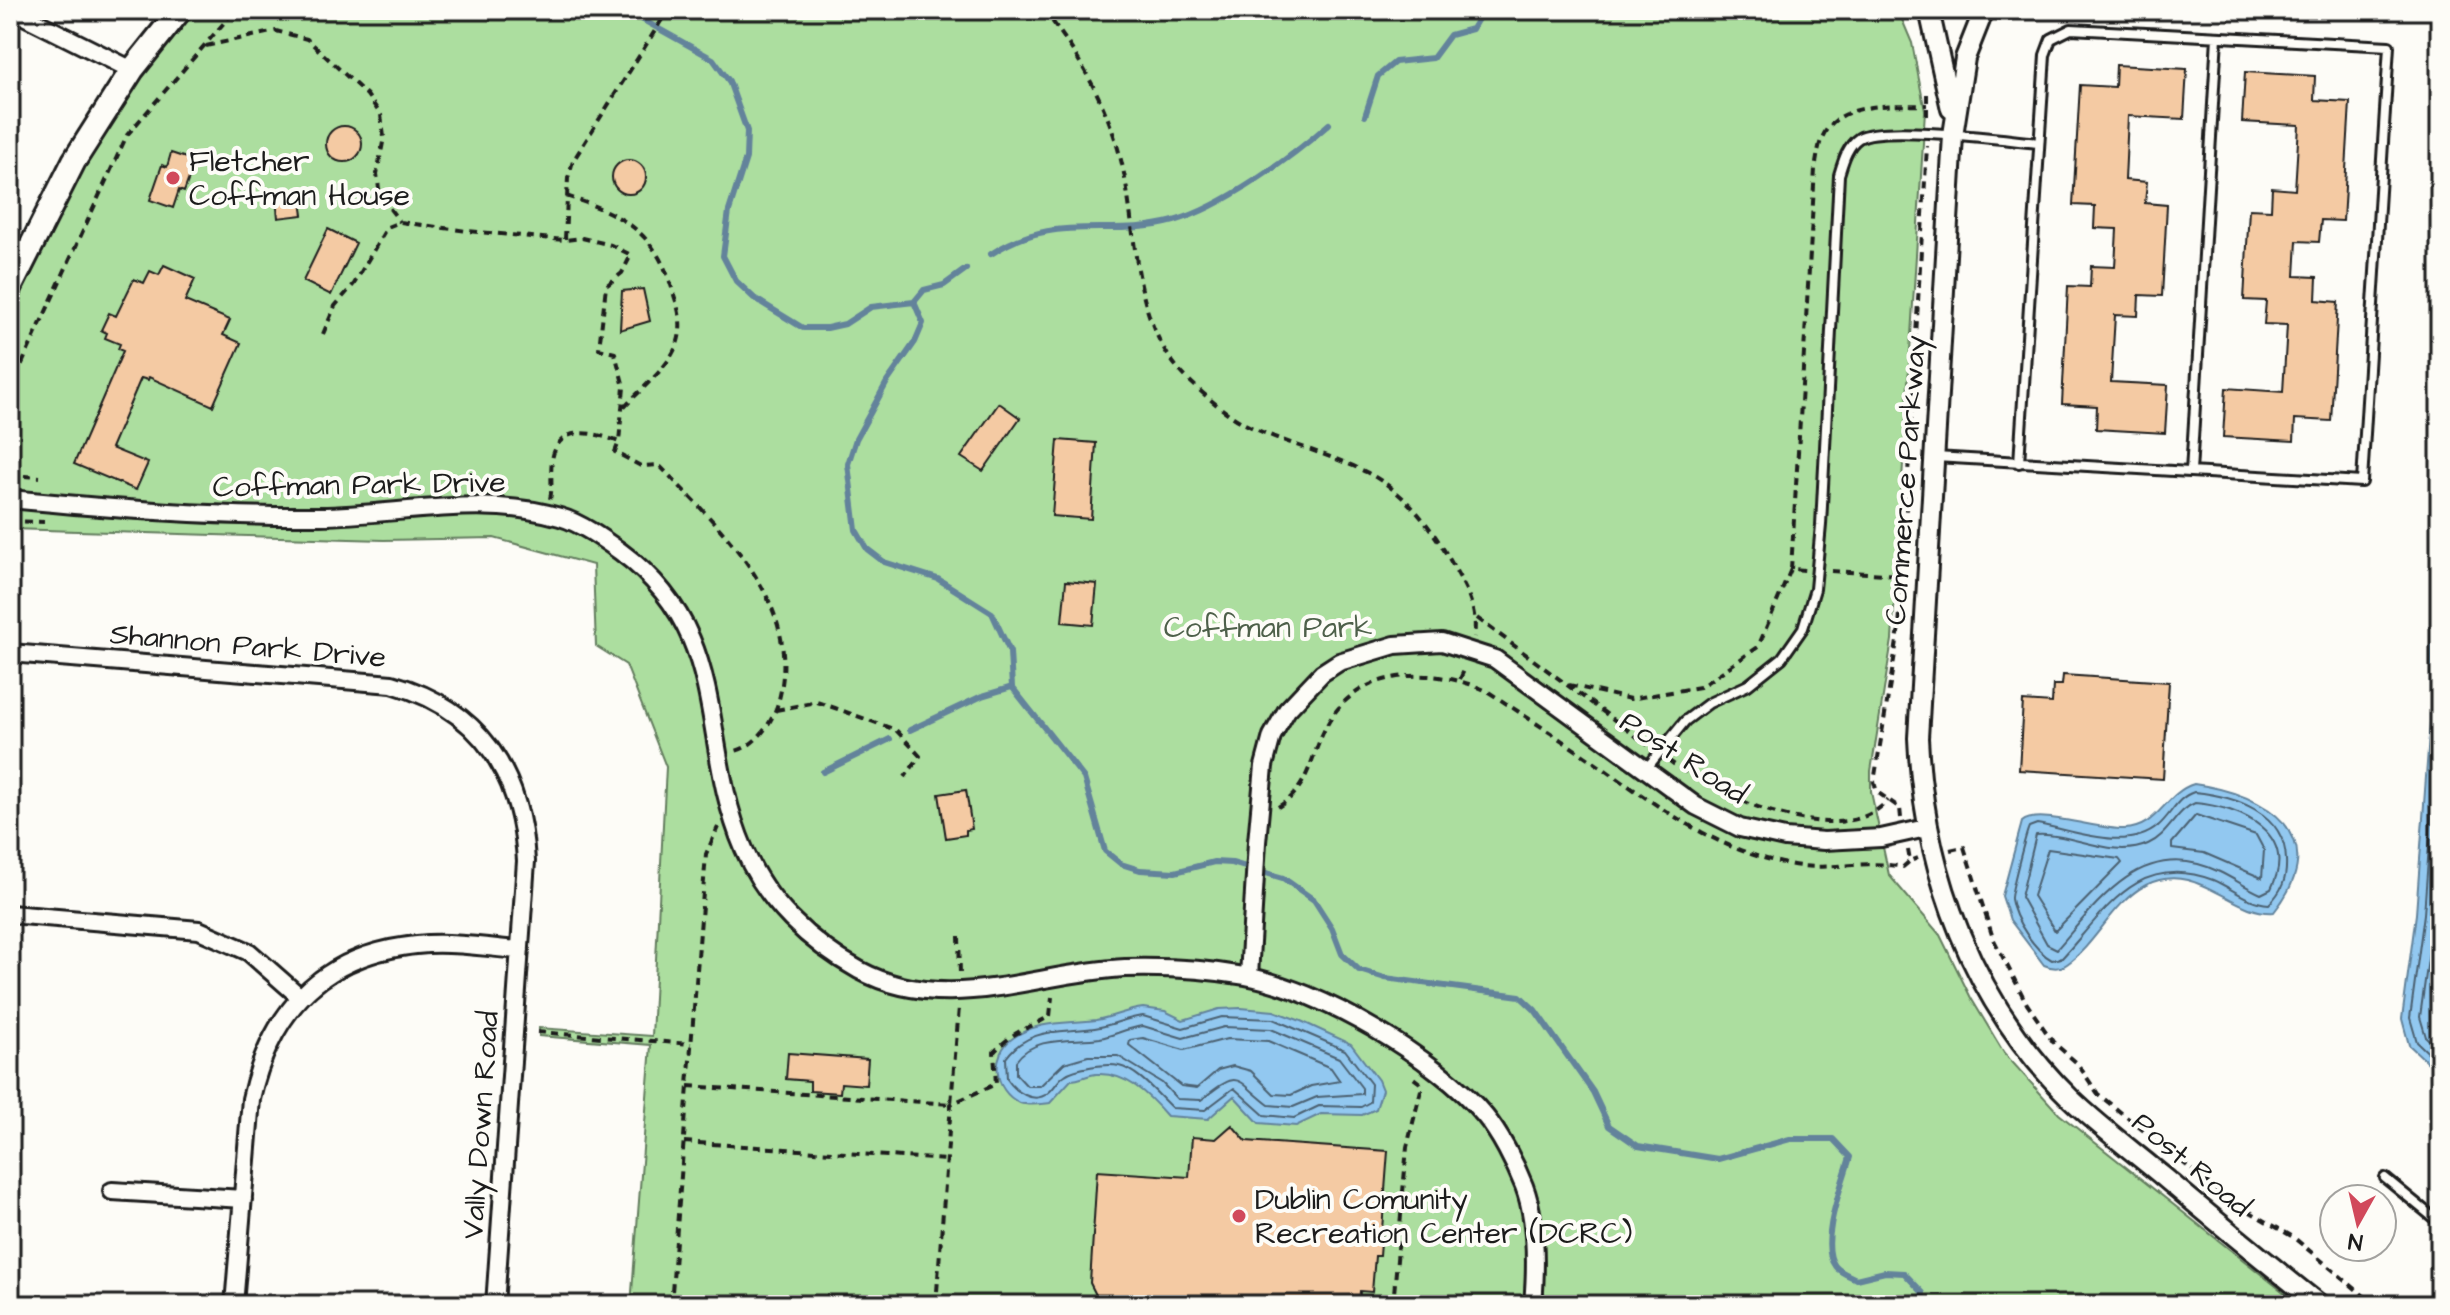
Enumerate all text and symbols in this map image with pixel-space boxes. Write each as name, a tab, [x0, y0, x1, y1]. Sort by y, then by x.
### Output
place label: Fletcher Coffman House	[189, 141, 410, 217]
marker: Fletcher Coffman House	[164, 169, 182, 187]
street label: Commerce Parkway	[1875, 334, 1938, 626]
street label: Coffman Park Drive	[212, 461, 506, 509]
park label: Coffman Park	[1164, 607, 1372, 649]
street label: Shannon Park Drive	[108, 613, 388, 679]
street label: Post Road	[1612, 701, 1755, 815]
street label: Vally Down Road	[452, 1010, 511, 1241]
street label: Post Road	[2123, 1102, 2260, 1227]
place label: Dublin Comunity Recreation Center (DCRC)	[1255, 1179, 1632, 1255]
north arrow	[2318, 1183, 2398, 1263]
marker: Dublin Comunity Recreation Center (DCRC)	[1230, 1207, 1248, 1225]
text: N	[2346, 1225, 2364, 1258]

